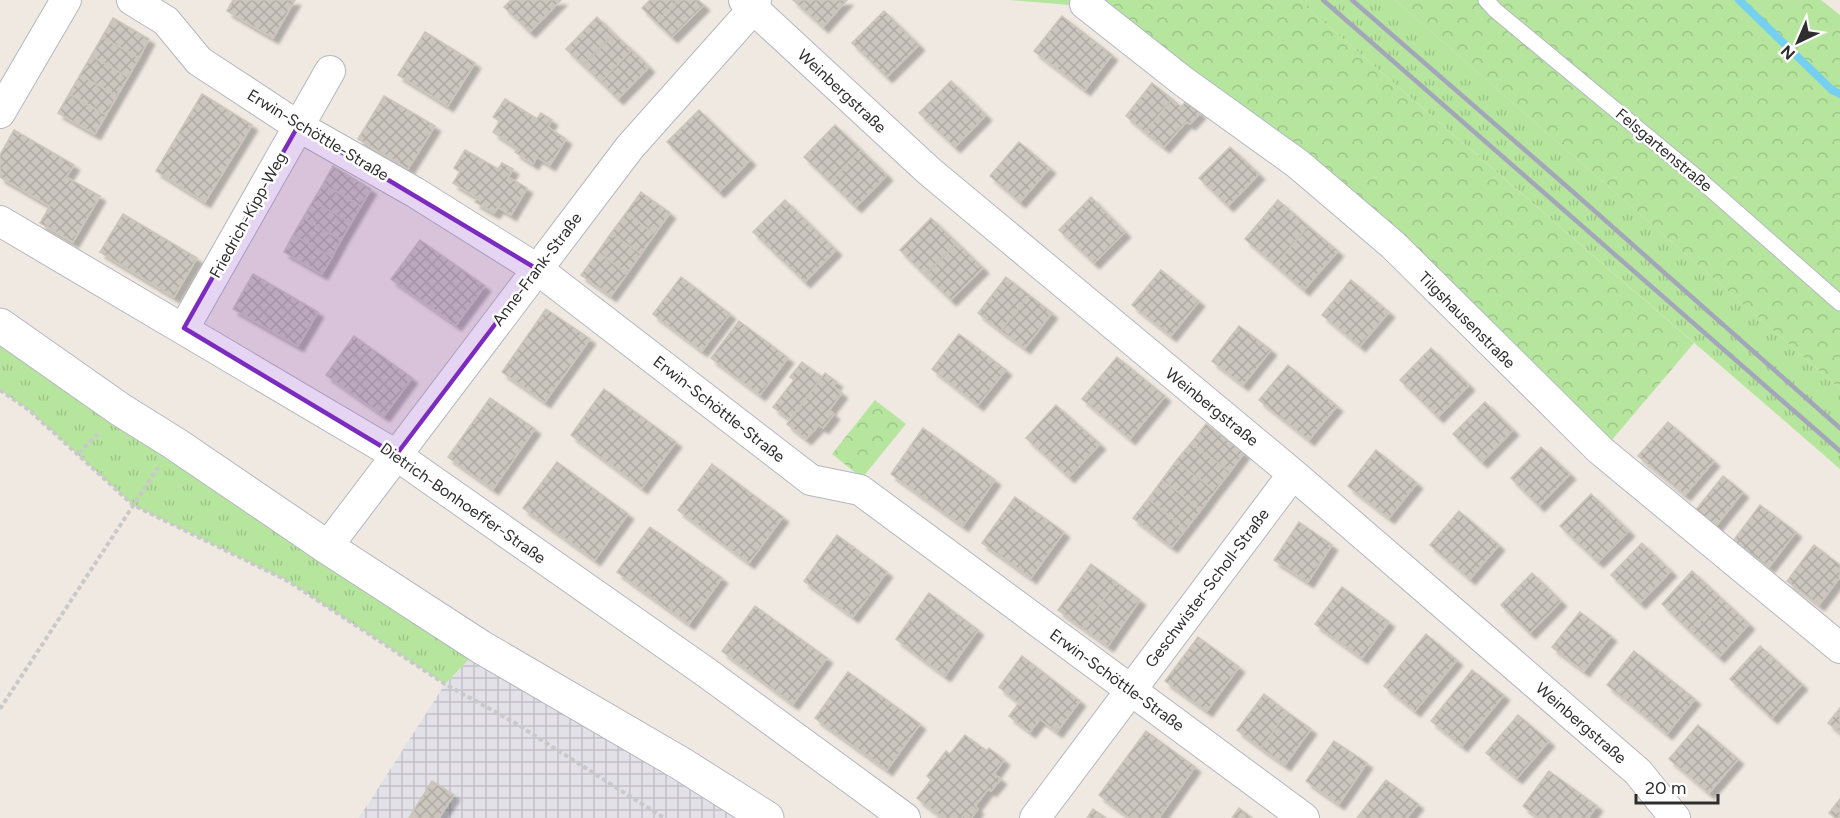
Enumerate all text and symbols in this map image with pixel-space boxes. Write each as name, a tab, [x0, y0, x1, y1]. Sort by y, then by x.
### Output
north arrow	[1768, 12, 1828, 72]
text: N	[1777, 41, 1799, 64]
street label: Weinbergstraße	[794, 45, 890, 137]
street label: Erwin-Schöttle-Straße	[244, 85, 392, 185]
street label: Felsgartenstraße	[1612, 104, 1716, 196]
street label: Friedrich-Kipp-Weg	[206, 149, 290, 281]
street label: Anne-Frank-Straße	[488, 208, 586, 329]
street label: Tilgshausenstraße	[1415, 268, 1519, 372]
street label: Erwin-Schöttle-Straße	[649, 352, 789, 466]
street label: Weinbergstraße	[1162, 364, 1262, 450]
street label: Dietrich-Bonhoeffer-Straße	[377, 439, 550, 568]
street label: Geschwister-Scholl-Straße	[1141, 505, 1273, 671]
street label: Erwin-Schöttle-Straße	[1046, 625, 1188, 735]
street label: Weinbergstraße	[1532, 678, 1630, 768]
scale bar	[1636, 767, 1718, 805]
text: 20 m	[1645, 777, 1686, 799]

